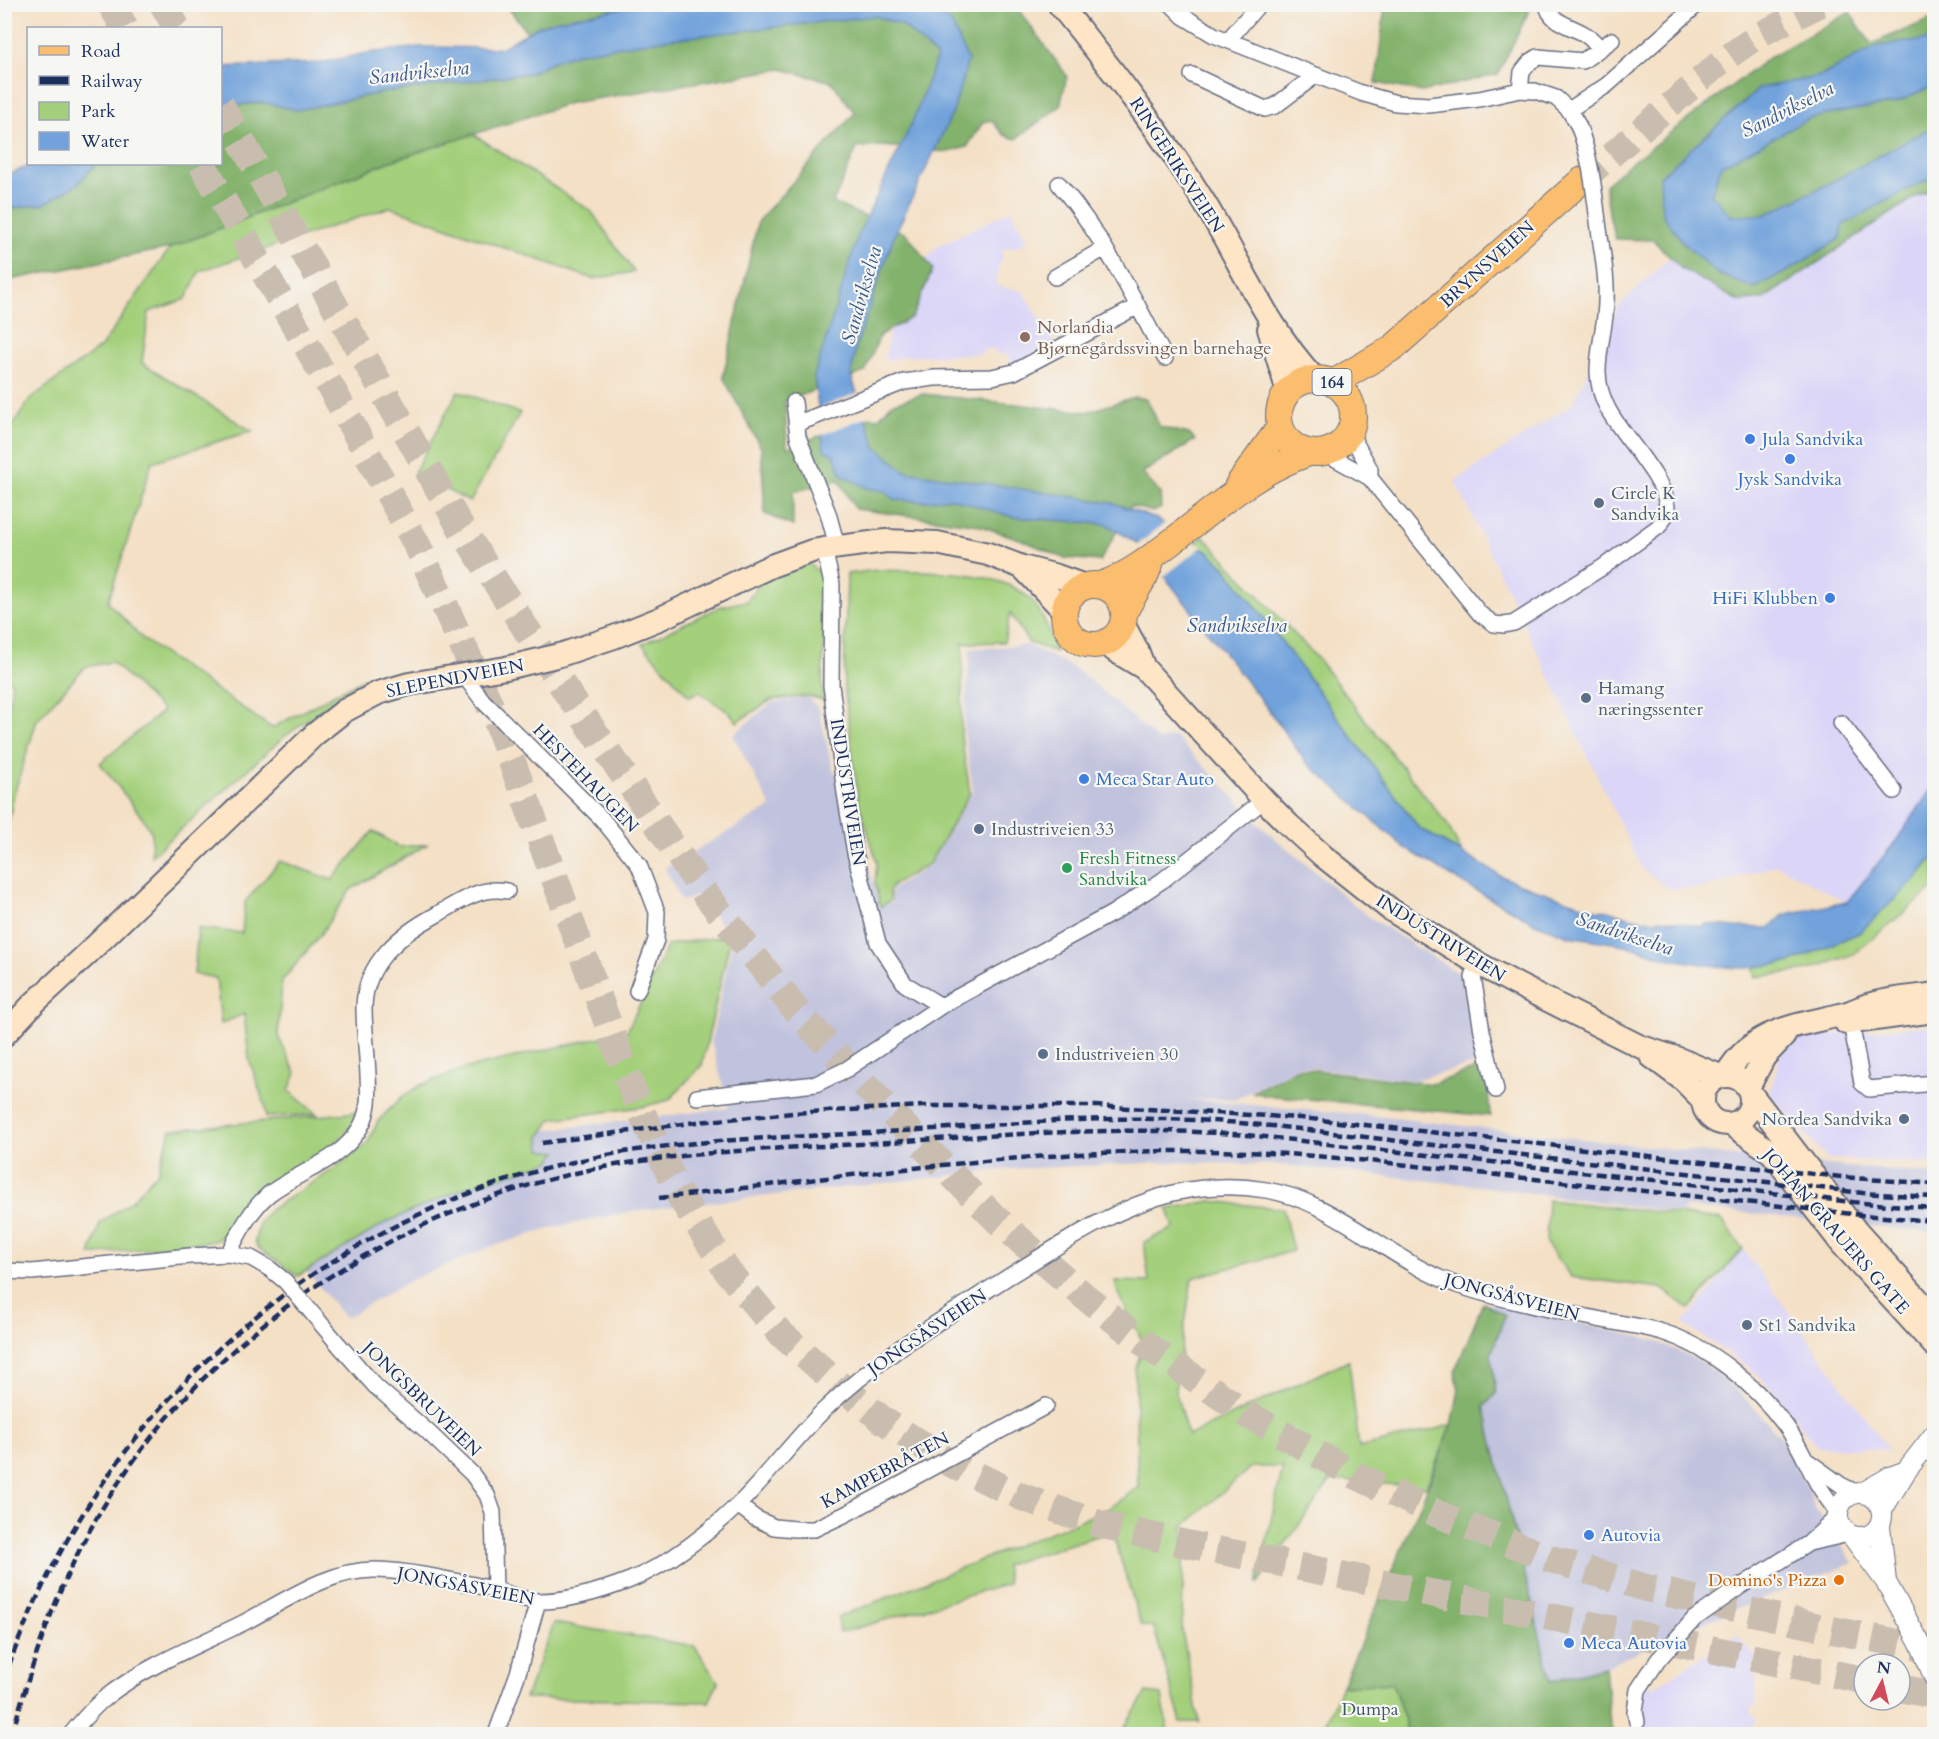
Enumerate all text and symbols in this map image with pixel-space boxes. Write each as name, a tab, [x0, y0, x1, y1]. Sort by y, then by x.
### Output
legend	[27, 27, 222, 165]
text: Road	[81, 39, 121, 64]
water label: Sandvikselva	[368, 54, 470, 91]
text: Railway	[81, 69, 143, 94]
water label: Sandvikselva	[1736, 75, 1838, 144]
street label: RINGERIKSVEIEN	[1123, 92, 1230, 239]
text: Park	[81, 99, 116, 124]
text: Water	[80, 129, 130, 154]
street label: BRYNSVEIEN	[1435, 215, 1541, 314]
water label: Sandvikselva	[835, 243, 888, 347]
place label: Norlandia Bjørnegårdssvingen barnehage	[1037, 315, 1272, 361]
marker: Norlandia Bjørnegårdssvingen barnehage	[1018, 330, 1032, 344]
road number: 164	[1312, 369, 1352, 395]
place label: Jula Sandvika	[1759, 427, 1864, 452]
marker: Jula Sandvika	[1743, 432, 1757, 446]
marker: Jysk Sandvika	[1783, 452, 1797, 466]
place label: Jysk Sandvika	[1735, 467, 1842, 492]
place label: Circle K Sandvika	[1611, 481, 1679, 527]
marker: Circle K Sandvika	[1592, 496, 1606, 510]
place label: HiFi Klubben	[1712, 586, 1819, 611]
marker: HiFi Klubben	[1823, 591, 1837, 605]
water label: Sandvikselva	[1187, 612, 1287, 639]
street label: SLEPENDVEIEN	[384, 653, 527, 704]
place label: Hamang næringssenter	[1598, 676, 1704, 722]
marker: Hamang næringssenter	[1579, 691, 1593, 705]
street label: INDUSTRIVEIEN	[824, 717, 872, 868]
street label: HESTEHAUGEN	[527, 718, 645, 839]
place label: Meca Star Auto	[1096, 767, 1214, 792]
marker: Meca Star Auto	[1077, 772, 1091, 786]
place label: Industriveien 33	[991, 817, 1114, 842]
marker: Industriveien 33	[972, 822, 986, 836]
place label: Fresh Fitness Sandvika	[1079, 846, 1176, 892]
marker: Fresh Fitness Sandvika	[1060, 861, 1074, 875]
street label: INDUSTRIVEIEN	[1371, 888, 1511, 989]
water label: Sandvikselva	[1573, 905, 1677, 962]
place label: Industriveien 30	[1055, 1042, 1178, 1067]
marker: Industriveien 30	[1036, 1047, 1050, 1061]
place label: Nordea Sandvika	[1762, 1107, 1892, 1132]
marker: Nordea Sandvika	[1897, 1112, 1911, 1126]
street label: JOHAN GRAUERS GATE	[1754, 1141, 1915, 1320]
street label: JONGSÅSVEIEN	[1439, 1267, 1583, 1328]
street label: JONGSÅSVEIEN	[860, 1283, 992, 1383]
place label: St1 Sandvika	[1759, 1313, 1856, 1338]
marker: St1 Sandvika	[1740, 1318, 1754, 1332]
street label: JONGSBRUVEIEN	[354, 1334, 487, 1463]
street label: KAMPEBRÅTEN	[817, 1426, 954, 1515]
place label: Autovia	[1601, 1523, 1661, 1548]
marker: Autovia	[1582, 1528, 1596, 1542]
street label: JONGSÅSVEIEN	[392, 1560, 537, 1612]
place label: Domino's Pizza	[1708, 1568, 1827, 1593]
marker: Domino's Pizza	[1832, 1573, 1846, 1587]
place label: Meca Autovia	[1581, 1631, 1687, 1656]
marker: Meca Autovia	[1562, 1636, 1576, 1650]
north arrow	[1852, 1652, 1912, 1712]
text: N	[1875, 1656, 1892, 1680]
park label: Dumpa	[1341, 1697, 1399, 1722]

